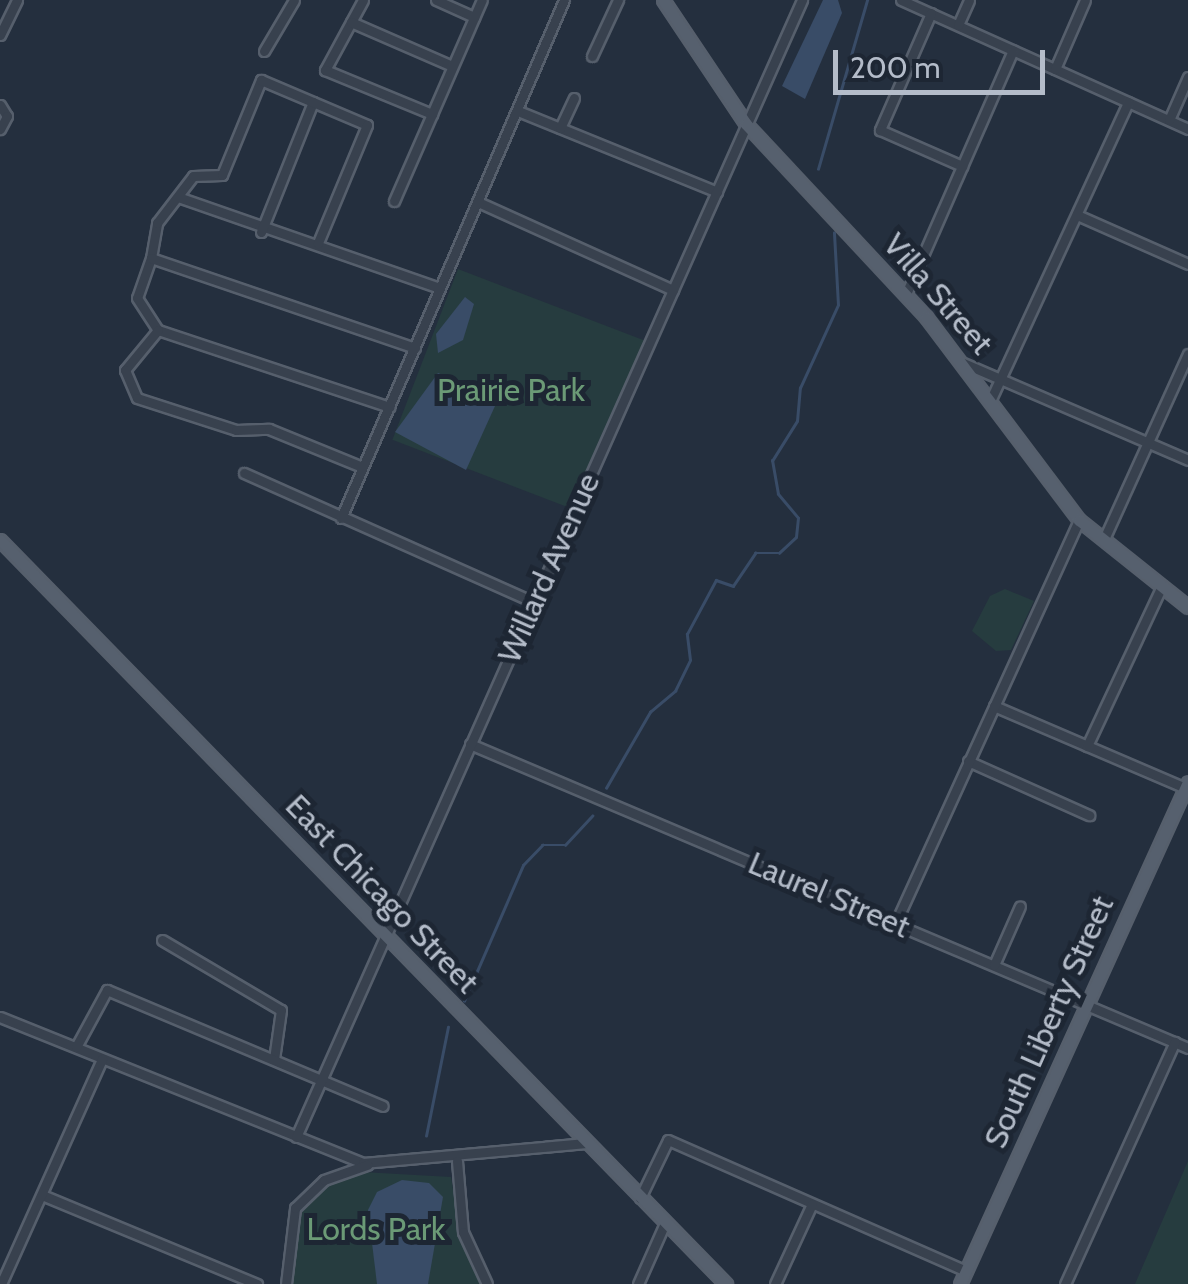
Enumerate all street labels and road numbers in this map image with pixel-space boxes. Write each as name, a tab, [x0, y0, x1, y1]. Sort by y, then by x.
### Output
street label: Villa Street	[875, 226, 1001, 362]
street label: Willard Avenue	[490, 467, 608, 669]
street label: East Chicago Street	[278, 787, 486, 1001]
street label: Laurel Street	[743, 844, 915, 946]
street label: South Liberty Street	[976, 890, 1122, 1154]

